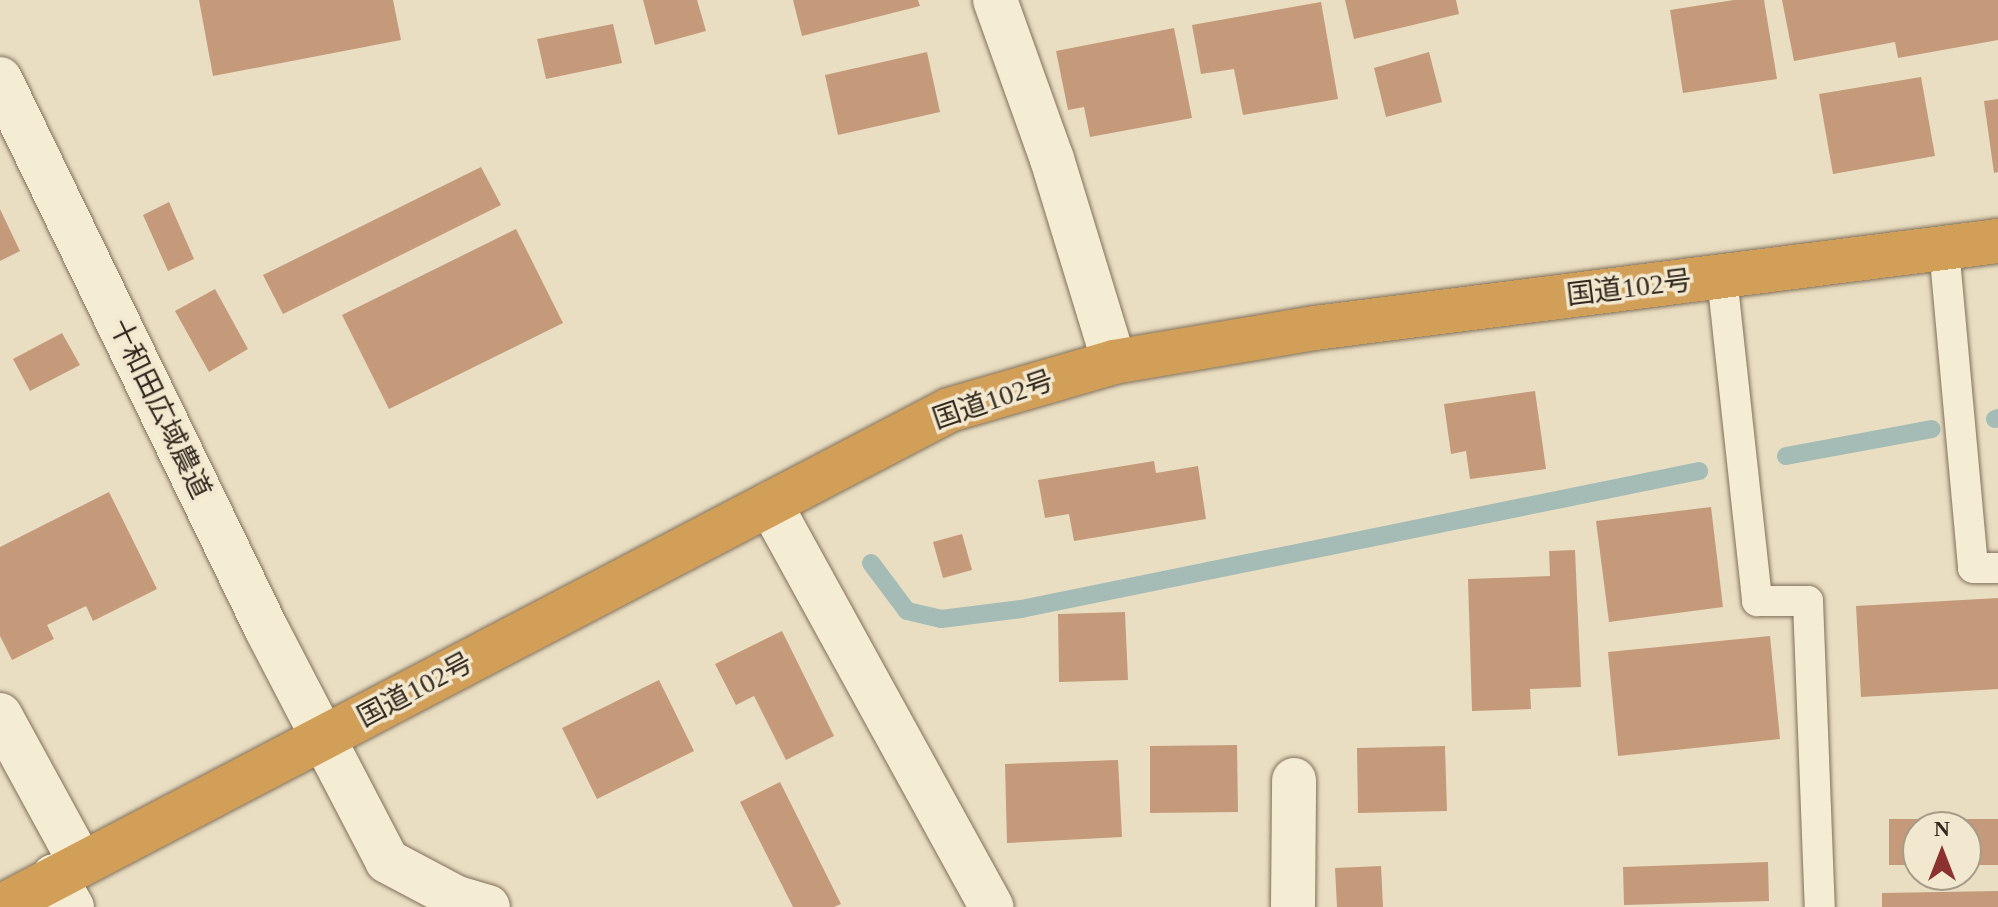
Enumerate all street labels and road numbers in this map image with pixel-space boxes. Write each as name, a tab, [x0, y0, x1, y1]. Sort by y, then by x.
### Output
street label: 国道102号	[1564, 264, 1694, 312]
street label: 十和田広域農道	[102, 314, 218, 504]
street label: 国道102号	[928, 364, 1058, 436]
street label: 国道102号	[351, 646, 479, 734]

